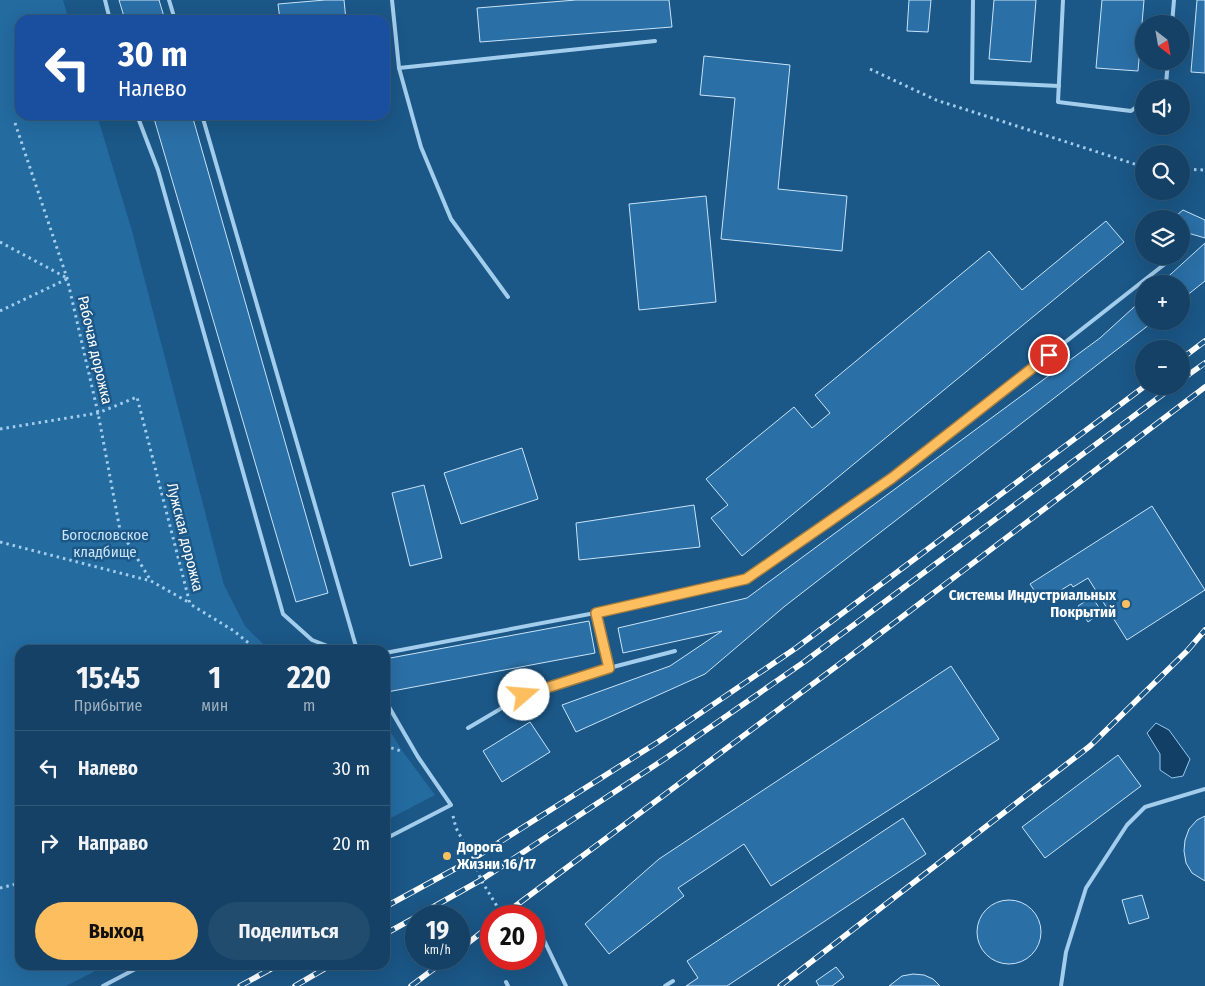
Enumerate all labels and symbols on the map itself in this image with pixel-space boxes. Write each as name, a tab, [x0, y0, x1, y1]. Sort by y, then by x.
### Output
north arrow	[1135, 15, 1190, 70]
street label: Рабочая дорожка	[74, 294, 116, 406]
pin	[1028, 334, 1070, 376]
street label: Лужская дорожка	[163, 481, 207, 593]
park label: Богословское кладбище	[61, 526, 149, 561]
place label: Системы Индустриальных Покрытий	[949, 586, 1117, 621]
marker: Системы Индустриальных Покрытий	[1120, 598, 1132, 610]
position arrow	[497, 668, 549, 720]
place label: Дорога Жизни 16/17	[456, 838, 537, 873]
marker: Дорога Жизни 16/17	[441, 850, 453, 862]
speed limit sign: 20	[480, 905, 545, 970]

